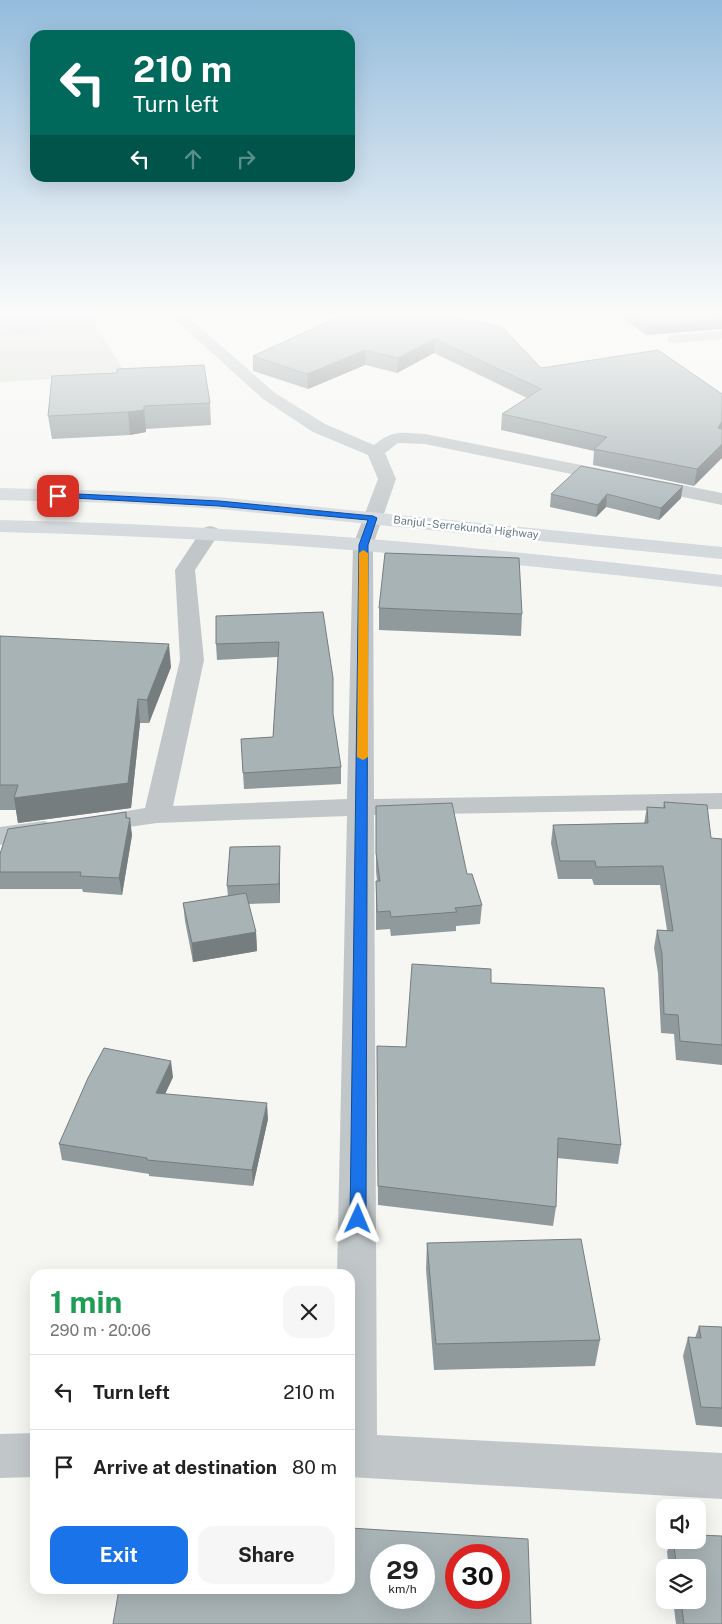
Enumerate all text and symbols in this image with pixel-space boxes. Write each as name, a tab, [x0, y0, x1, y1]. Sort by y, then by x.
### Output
text: 210 m	[133, 49, 232, 90]
icon: left	[50, 50, 115, 115]
text: Turn left	[133, 91, 219, 117]
icon: left	[126, 145, 154, 173]
icon: ahead	[179, 145, 207, 173]
icon: right	[232, 145, 260, 173]
pin	[37, 475, 79, 517]
icon: arrive	[44, 482, 72, 510]
street label: Banjul - Serrekunda Highway	[393, 513, 539, 541]
position arrow	[331, 1192, 383, 1244]
text: 1 min	[50, 1284, 122, 1320]
button: close	[283, 1286, 335, 1338]
text: 290 m · 20:06	[50, 1321, 151, 1340]
icon: left	[50, 1378, 78, 1406]
text: Turn left	[93, 1381, 170, 1403]
text: 210 m	[283, 1381, 335, 1403]
icon: arrive	[50, 1453, 78, 1481]
text: Arrive at destination	[93, 1456, 277, 1478]
text: 80 m	[292, 1456, 337, 1478]
map controls	[656, 1499, 706, 1609]
button: sound	[656, 1499, 706, 1549]
button: Exit	[50, 1526, 188, 1584]
button: Share	[198, 1526, 335, 1584]
speed limit sign: 30	[445, 1544, 510, 1609]
text: 29	[386, 1555, 419, 1585]
button: layers	[656, 1559, 706, 1609]
text: km/h	[388, 1582, 417, 1596]

